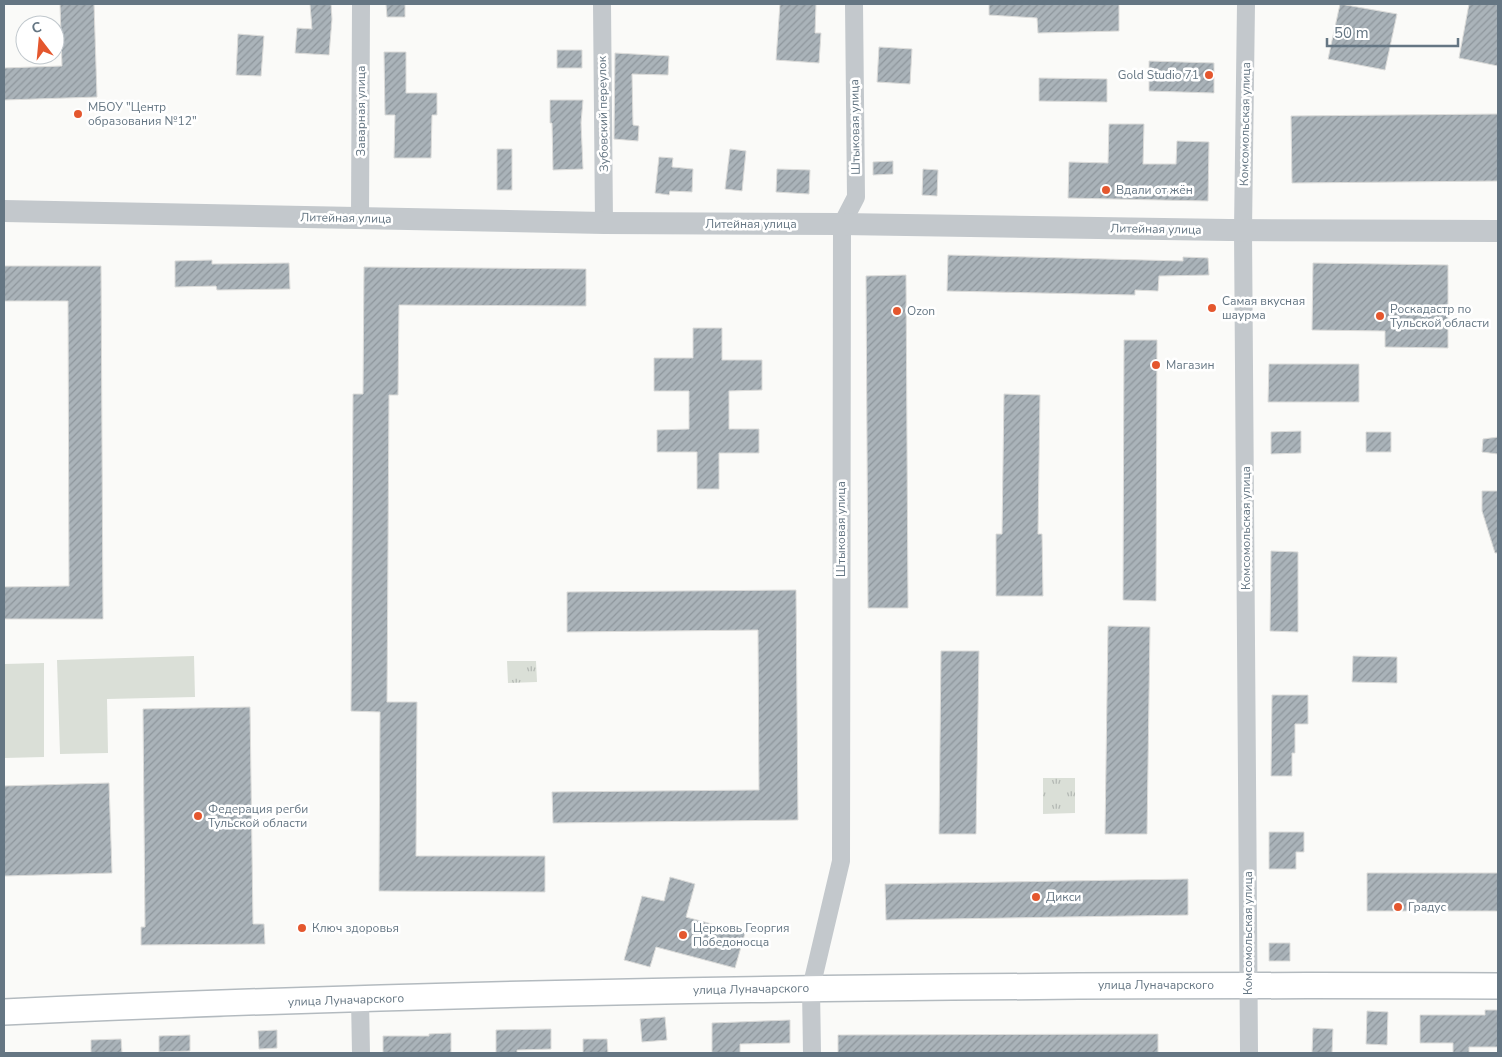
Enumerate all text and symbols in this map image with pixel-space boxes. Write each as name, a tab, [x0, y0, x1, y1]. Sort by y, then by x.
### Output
north arrow	[15, 15, 65, 65]
scale bar	[1327, 15, 1458, 47]
text: С	[29, 17, 44, 38]
text: 50 m	[1334, 23, 1369, 43]
street label: Зубовский переулок	[594, 55, 612, 172]
street label: Комсомольская улица	[1236, 62, 1254, 186]
street label: Заварная улица	[353, 66, 369, 156]
place label: Gold Studio 71	[1118, 67, 1199, 83]
marker: Gold Studio 71	[1203, 69, 1215, 81]
street label: Штыковая улица	[846, 79, 864, 175]
place label: МБОУ "Центр образования №12"	[88, 99, 197, 129]
marker: МБОУ "Центр образования №12"	[72, 108, 84, 120]
place label: Вдали от жён	[1116, 182, 1193, 198]
marker: Вдали от жён	[1100, 184, 1112, 196]
street label: Литейная улица	[300, 209, 392, 227]
street label: Литейная улица	[705, 216, 797, 232]
street label: Литейная улица	[1110, 220, 1202, 238]
place label: Самая вкусная шаурма	[1222, 293, 1305, 323]
place label: Роскадастр по Тульской области	[1390, 301, 1489, 331]
marker: Самая вкусная шаурма	[1206, 302, 1218, 314]
place label: Ozon	[907, 303, 935, 319]
marker: Ozon	[891, 305, 903, 317]
marker: Роскадастр по Тульской области	[1374, 310, 1386, 322]
place label: Магазин	[1166, 357, 1214, 373]
marker: Магазин	[1150, 359, 1162, 371]
street label: Комсомольская улица	[1238, 466, 1254, 590]
street label: Штыковая улица	[833, 481, 849, 577]
place label: Федерация регби Тульской области	[208, 801, 308, 831]
marker: Федерация регби Тульской области	[192, 810, 204, 822]
street label: Комсомольская улица	[1240, 871, 1256, 995]
place label: Дикси	[1046, 889, 1081, 905]
marker: Дикси	[1030, 891, 1042, 903]
place label: Градус	[1408, 899, 1446, 915]
marker: Градус	[1392, 901, 1404, 913]
place label: Ключ здоровья	[312, 920, 399, 936]
place label: Церковь Георгия Победоносца	[693, 920, 789, 950]
marker: Ключ здоровья	[296, 922, 308, 934]
marker: Церковь Георгия Победоносца	[677, 929, 689, 941]
street label: улица Луначарского	[1098, 977, 1214, 993]
street label: улица Луначарского	[693, 980, 809, 998]
street label: улица Луначарского	[288, 990, 405, 1010]

